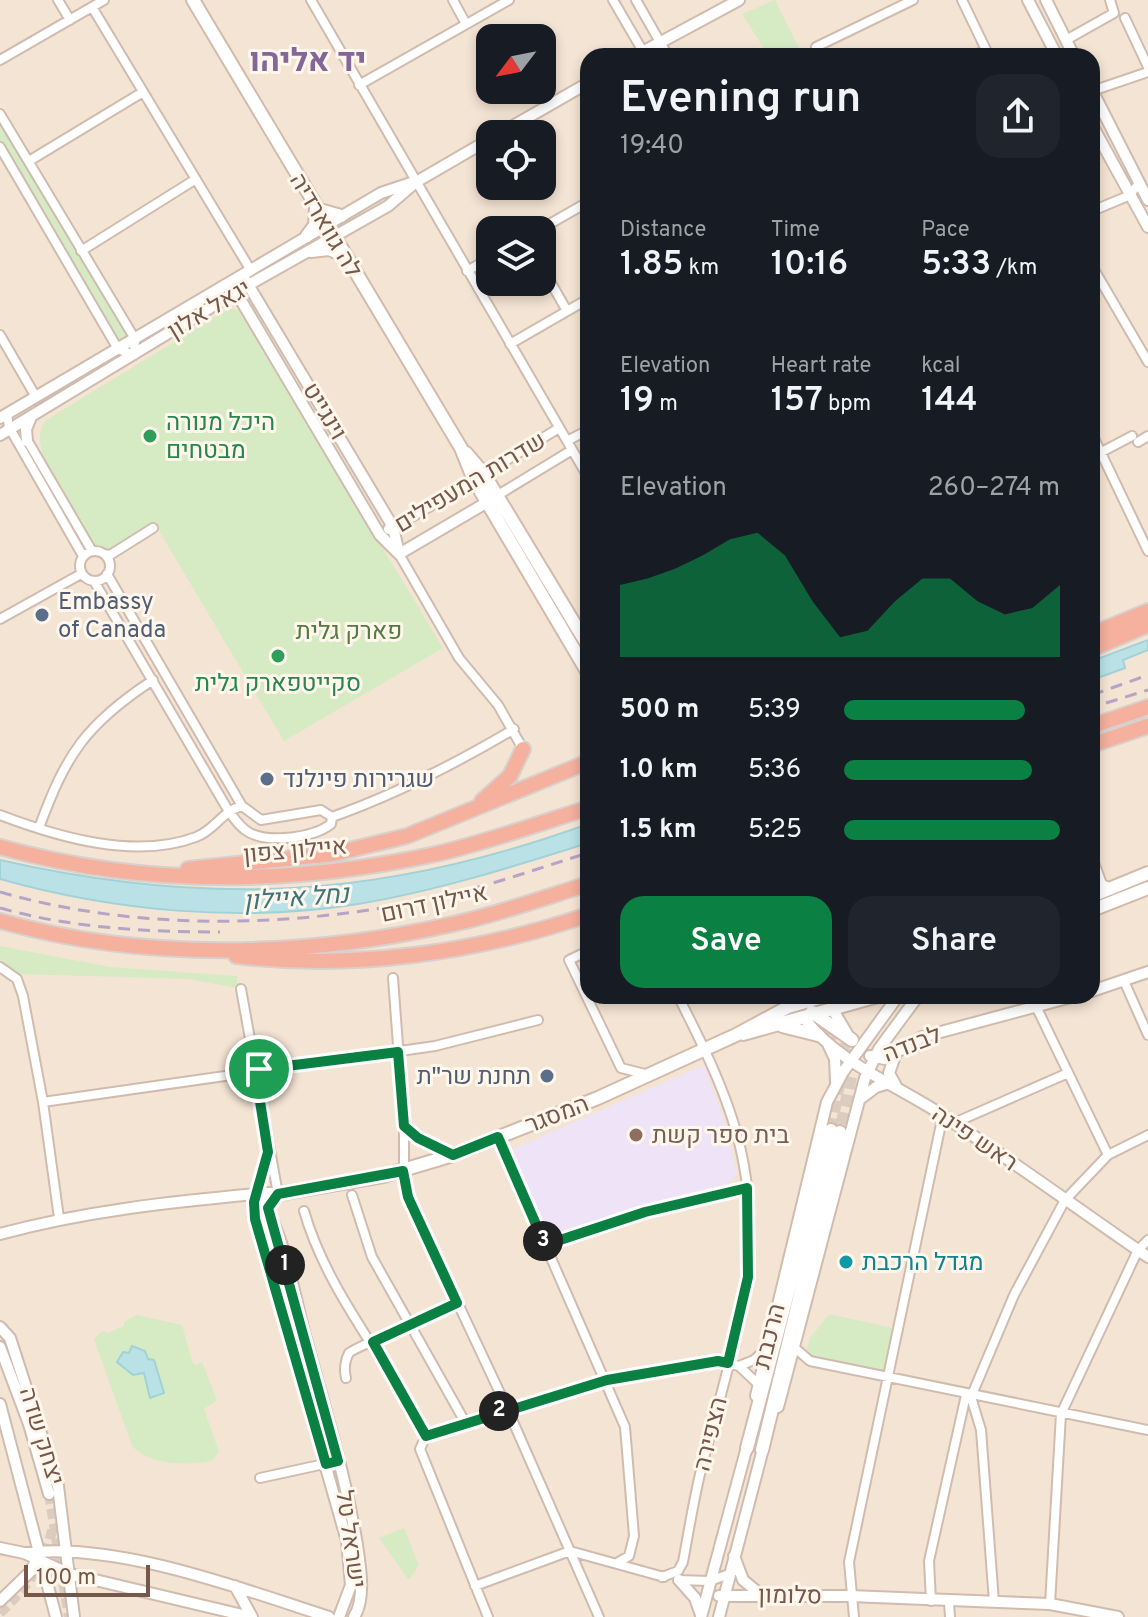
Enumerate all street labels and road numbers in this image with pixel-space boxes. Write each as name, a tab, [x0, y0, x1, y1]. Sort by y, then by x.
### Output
street label: לה גווארדיה	[281, 168, 367, 284]
street label: יגאל אלון	[163, 274, 257, 347]
street label: וינגייט	[295, 378, 352, 446]
street label: שדרות המעפילים	[390, 427, 552, 541]
street label: איילון צפון	[242, 833, 348, 871]
street label: איילון דרום	[378, 879, 491, 931]
street label: לבנדה	[879, 1021, 946, 1071]
street label: המסגר	[522, 1090, 594, 1142]
street label: ראש פינה	[925, 1100, 1022, 1179]
street label: הרכבת	[748, 1301, 794, 1372]
street label: יצחק שדה	[11, 1384, 69, 1489]
street label: הצפירה	[688, 1394, 736, 1475]
street label: ישראל טל	[327, 1488, 371, 1590]
street label: סלומון	[758, 1581, 822, 1613]

